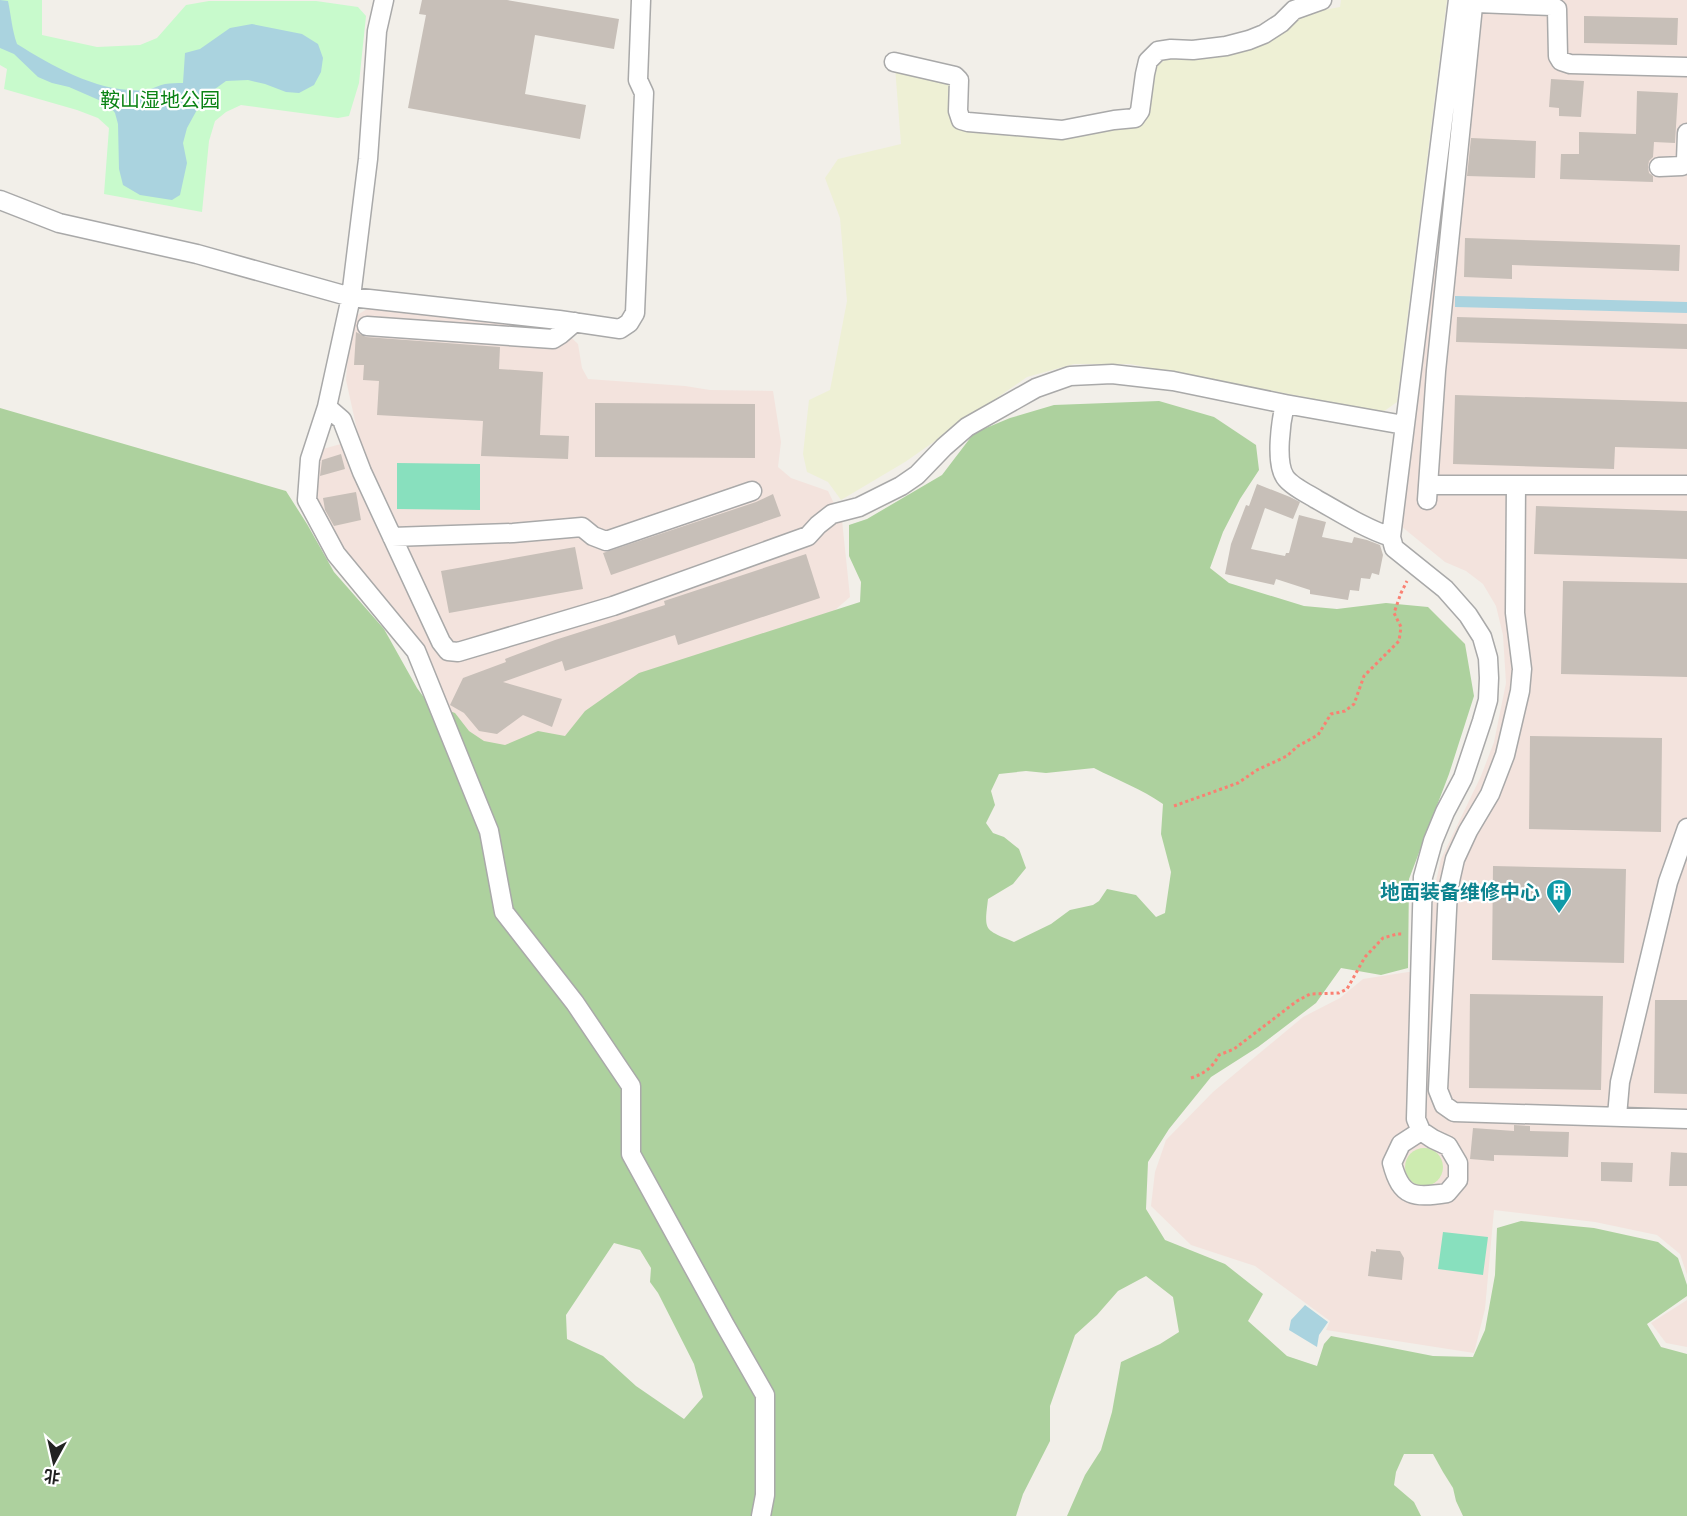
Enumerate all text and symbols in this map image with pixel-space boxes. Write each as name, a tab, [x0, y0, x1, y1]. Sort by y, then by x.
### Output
park label: 鞍山湿地公园	[100, 87, 220, 112]
building icon: 地面装备维修中心	[1544, 877, 1574, 915]
place label: 地面装备维修中心	[1380, 879, 1540, 904]
north arrow	[24, 1432, 84, 1492]
text: 北	[43, 1466, 61, 1488]

